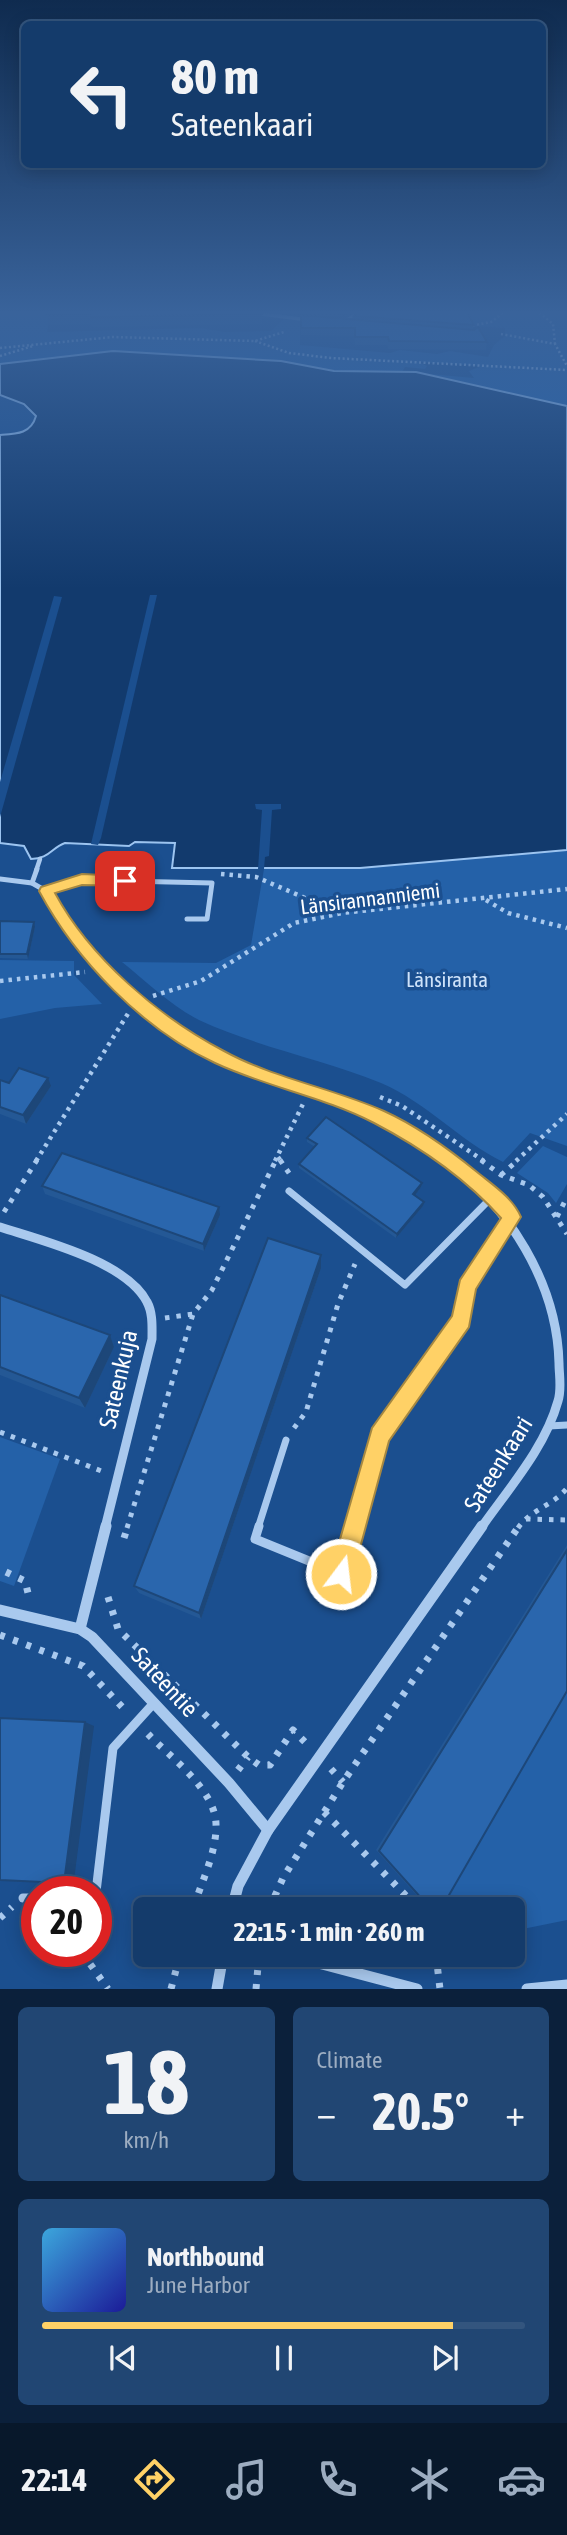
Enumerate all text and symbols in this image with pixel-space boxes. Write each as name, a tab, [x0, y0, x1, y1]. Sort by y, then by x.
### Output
text: 80 m	[171, 48, 259, 104]
icon: left	[56, 49, 147, 140]
text: Sateenkaari	[171, 106, 313, 143]
pin	[95, 851, 155, 911]
icon: arrive	[106, 862, 144, 900]
street label: Länsirannanniemi	[299, 878, 441, 918]
park label: Länsiranta	[406, 967, 488, 991]
street label: Sateenkuja	[94, 1327, 142, 1431]
street label: Sateenkaari	[458, 1412, 538, 1516]
position arrow	[304, 1537, 378, 1611]
street label: Sateentie	[126, 1642, 204, 1722]
speed limit sign: 20	[21, 1876, 112, 1967]
text: 22:15 · 1 min · 260 m	[234, 1917, 424, 1947]
text: 18	[103, 2029, 189, 2133]
text: Climate	[317, 2047, 382, 2073]
text: 20.5°	[372, 2081, 469, 2141]
text: −	[317, 2091, 336, 2134]
text: +	[505, 2091, 525, 2134]
text: km/h	[123, 2127, 169, 2153]
text: Northbound	[147, 2242, 264, 2272]
text: June Harbor	[147, 2272, 250, 2298]
icon: previous	[104, 2339, 142, 2377]
icon: pause	[265, 2339, 303, 2377]
icon: next	[426, 2339, 464, 2377]
icon: directions	[130, 2455, 179, 2504]
icon: music	[222, 2455, 271, 2504]
icon: phone	[313, 2455, 362, 2504]
icon: climate	[405, 2455, 454, 2504]
icon: car	[497, 2455, 546, 2504]
text: 22:14	[21, 2461, 87, 2498]

